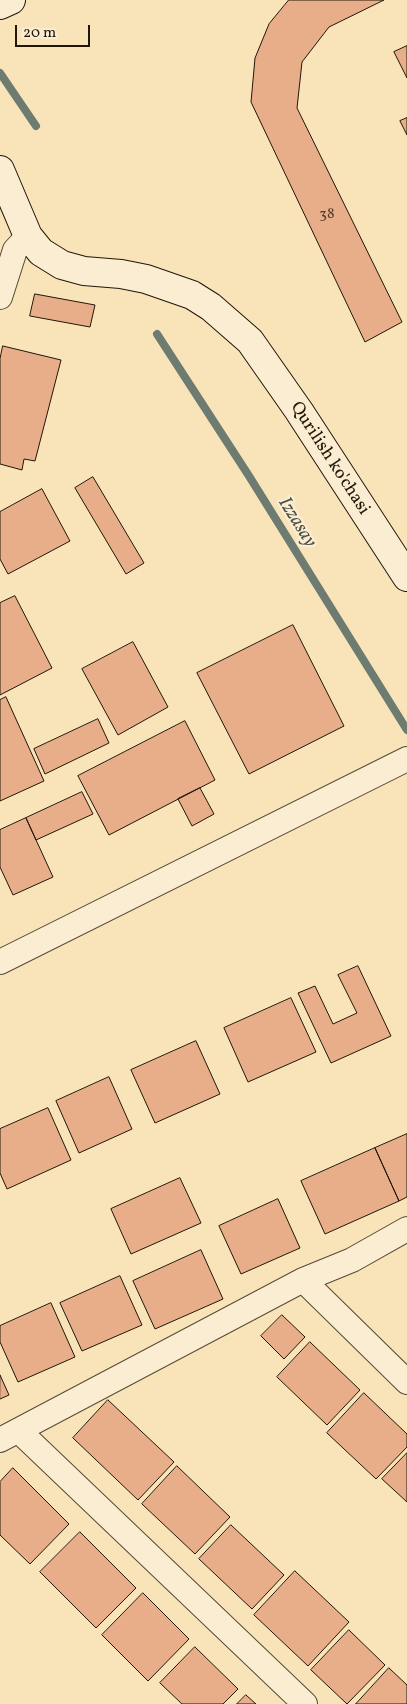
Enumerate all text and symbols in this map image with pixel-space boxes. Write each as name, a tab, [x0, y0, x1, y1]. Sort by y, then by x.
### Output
scale bar	[18, 15, 92, 47]
text: 20 m	[23, 23, 56, 44]
house number: 38	[319, 206, 335, 224]
street label: Qurilish ko'chasi	[284, 398, 374, 520]
water label: Izzasay	[272, 494, 320, 552]

